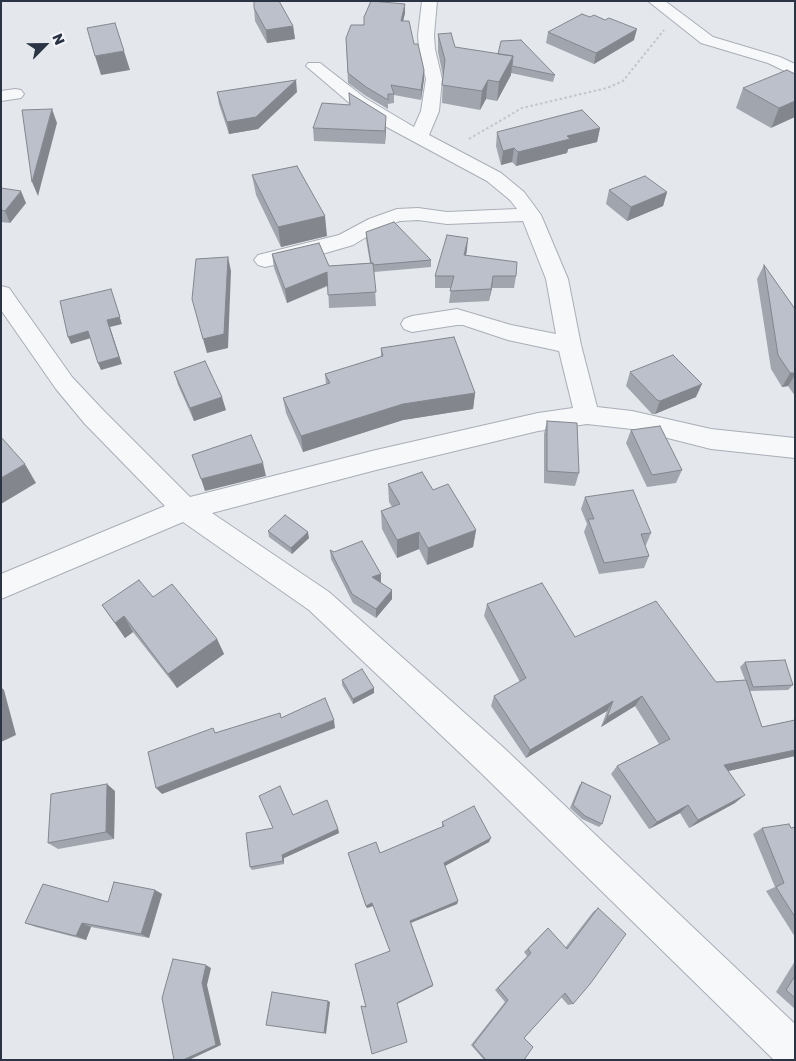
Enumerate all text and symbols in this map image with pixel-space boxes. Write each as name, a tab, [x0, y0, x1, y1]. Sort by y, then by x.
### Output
north arrow	[20, 20, 70, 70]
text: N	[49, 31, 69, 47]

